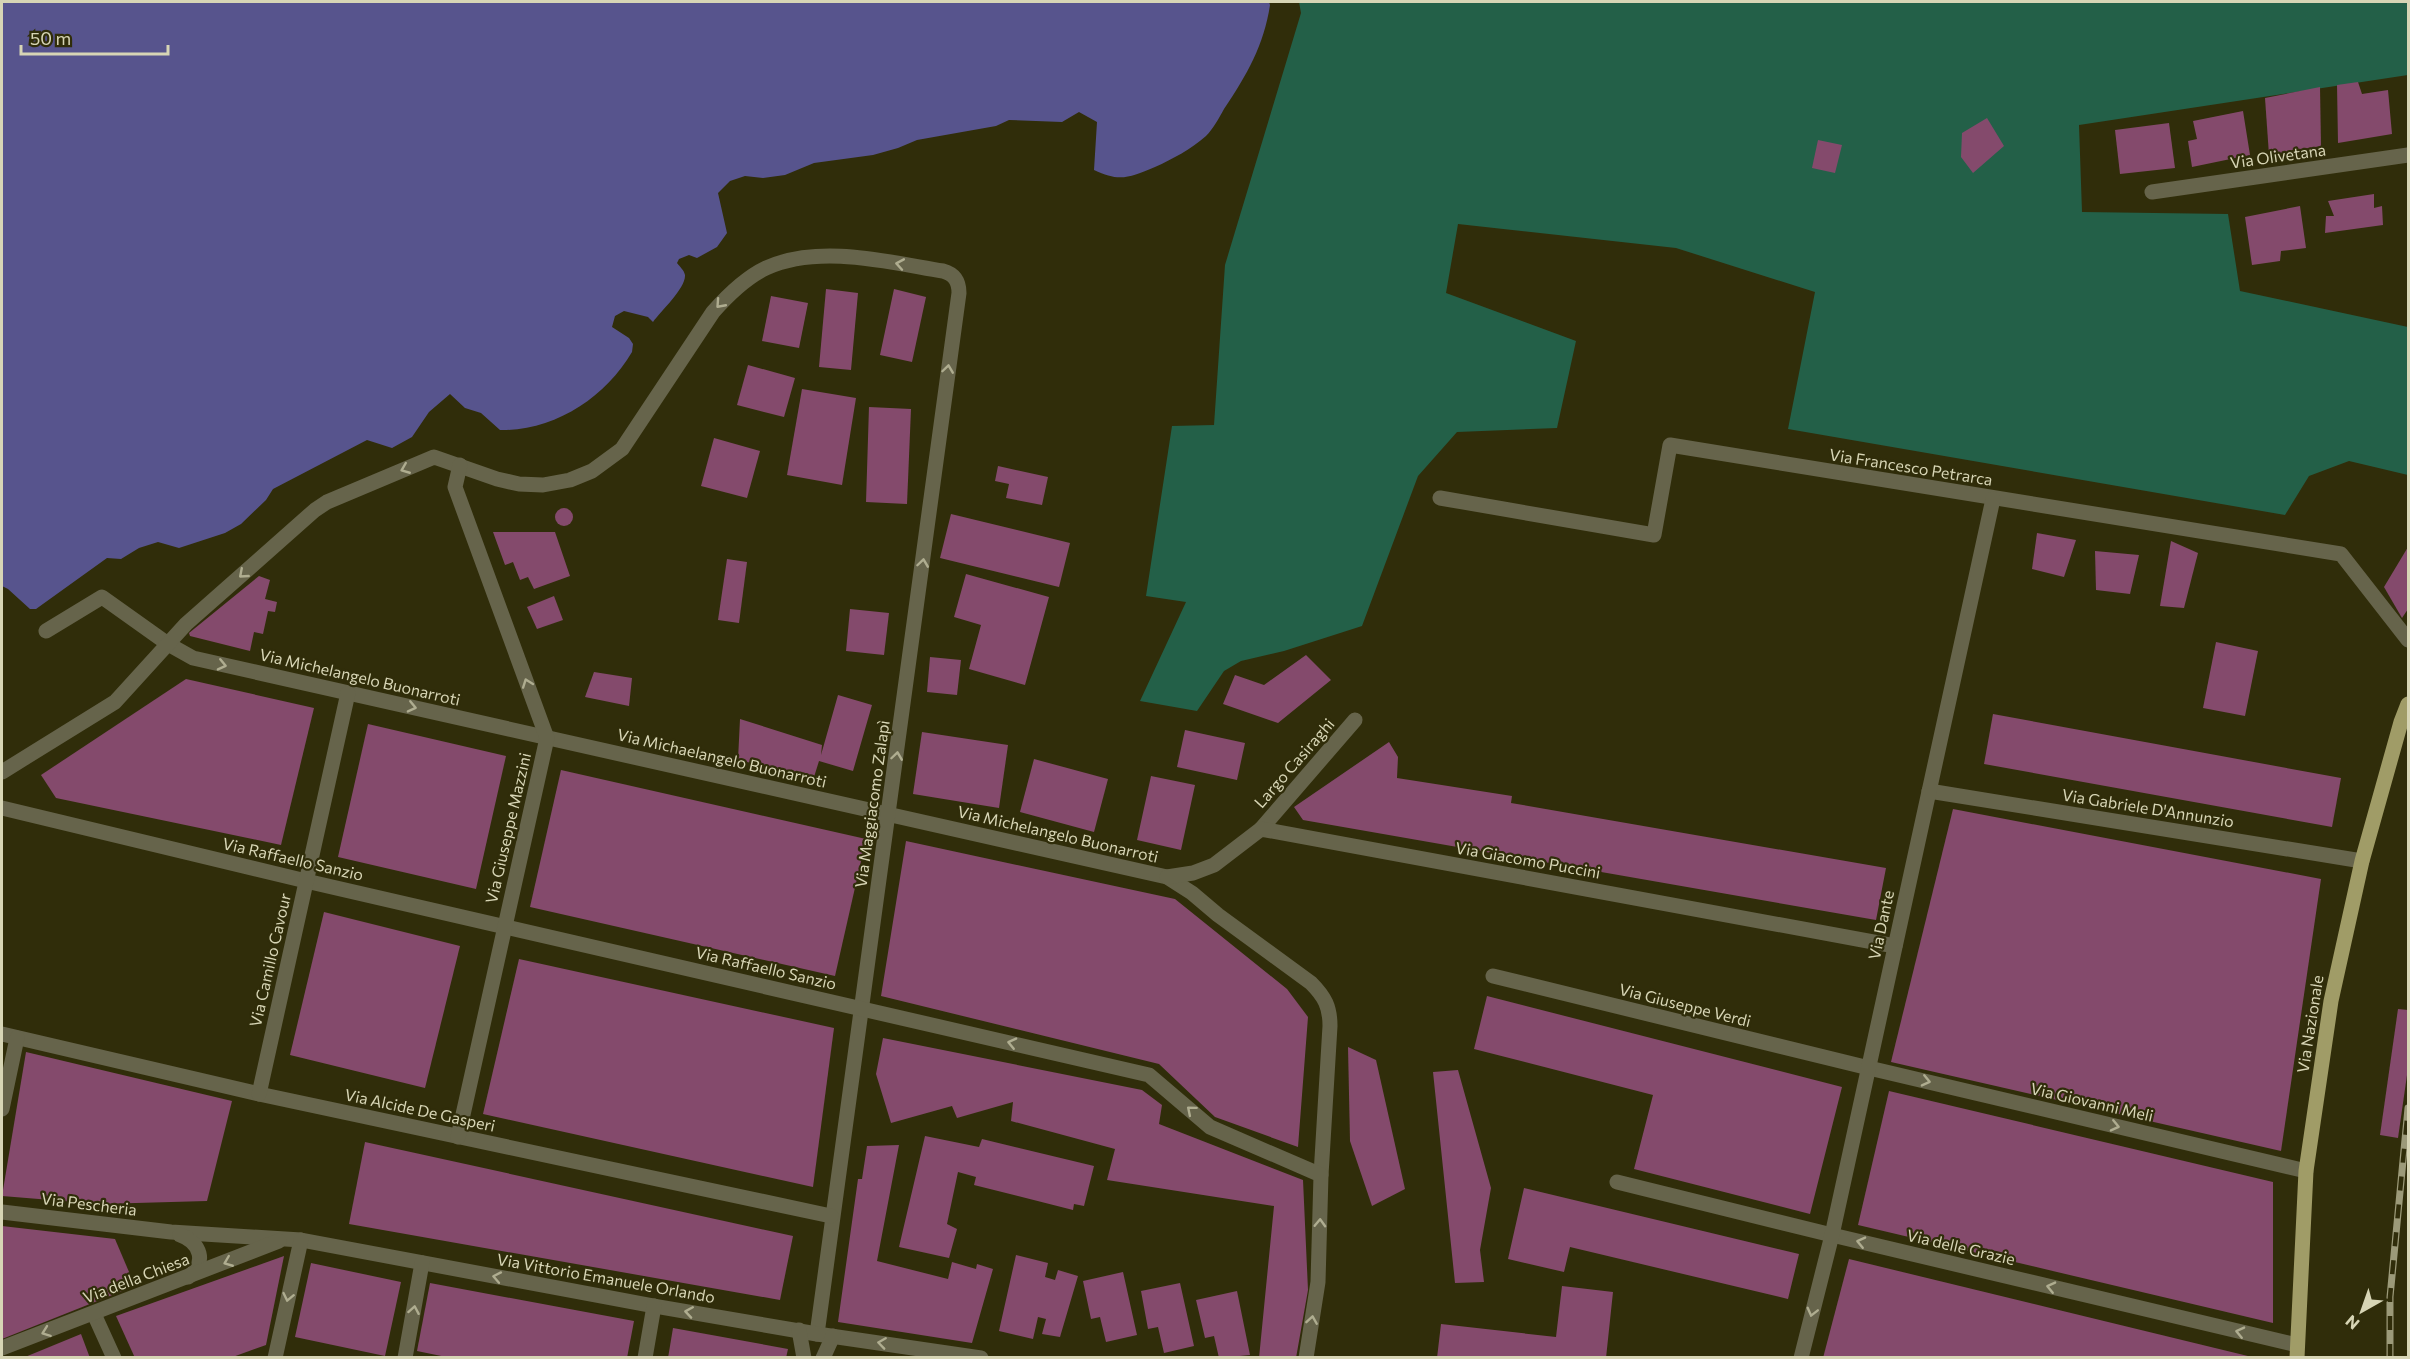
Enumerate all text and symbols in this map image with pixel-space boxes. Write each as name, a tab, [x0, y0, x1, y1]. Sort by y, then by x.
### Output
scale bar	[21, 18, 168, 56]
text: 50 m	[30, 27, 71, 49]
street label: Via Olivetana	[2229, 139, 2327, 172]
one-way arrow	[895, 258, 905, 271]
one-way arrow	[716, 298, 727, 308]
one-way arrow	[942, 365, 954, 374]
street label: Via Francesco Petrarca	[1828, 444, 1994, 489]
one-way arrow	[400, 462, 411, 474]
one-way arrow	[916, 558, 928, 567]
one-way arrow	[239, 566, 250, 577]
street label: Via Michelangelo Buonarroti	[258, 644, 462, 709]
one-way arrow	[216, 657, 226, 670]
one-way arrow	[521, 678, 534, 689]
one-way arrow	[407, 700, 417, 713]
street label: Largo Casiraghi	[1250, 714, 1338, 811]
street label: Via Maggiacomo Zalapì	[850, 719, 893, 889]
street label: Via Michaelangelo Buonarroti	[616, 724, 829, 791]
street label: Via Giuseppe Mazzini	[481, 751, 534, 905]
one-way arrow	[890, 751, 902, 761]
street label: Via Gabriele D'Annunzio	[2061, 785, 2235, 830]
street label: Via Michelangelo Buonarroti	[956, 801, 1160, 866]
street label: Via Raffaello Sanzio	[221, 833, 365, 884]
street label: Via Giacomo Puccini	[1454, 837, 1602, 882]
street label: Via Dante	[1864, 888, 1897, 961]
street label: Via Camillo Cavour	[245, 891, 294, 1029]
street label: Via Raffaello Sanzio	[694, 942, 838, 993]
street label: Via Nazionale	[2292, 974, 2327, 1074]
street label: Via Giuseppe Verdi	[1617, 979, 1753, 1030]
one-way arrow	[1008, 1038, 1018, 1051]
one-way arrow	[1920, 1074, 1930, 1087]
street label: Via Giovanni Meli	[2029, 1078, 2155, 1125]
street label: Via Alcide De Gasperi	[343, 1084, 497, 1135]
one-way arrow	[1187, 1106, 1198, 1117]
one-way arrow	[2110, 1119, 2120, 1132]
street label: Via Pescheria	[40, 1188, 138, 1219]
one-way arrow	[1313, 1219, 1326, 1228]
street label: Via delle Grazie	[1905, 1225, 2017, 1268]
one-way arrow	[1856, 1237, 1866, 1250]
street label: Via della Chiesa	[80, 1249, 192, 1306]
street label: Via Vittorio Emanuele Orlando	[496, 1249, 717, 1306]
one-way arrow	[223, 1255, 234, 1267]
one-way arrow	[493, 1271, 503, 1284]
one-way arrow	[2046, 1281, 2056, 1294]
north arrow	[2332, 1281, 2392, 1341]
one-way arrow	[282, 1292, 295, 1302]
one-way arrow	[407, 1306, 420, 1316]
one-way arrow	[684, 1306, 694, 1319]
one-way arrow	[1807, 1307, 1820, 1317]
text: N	[2341, 1312, 2363, 1334]
one-way arrow	[1305, 1315, 1318, 1325]
one-way arrow	[41, 1324, 51, 1337]
one-way arrow	[2236, 1326, 2246, 1339]
one-way arrow	[877, 1337, 886, 1349]

